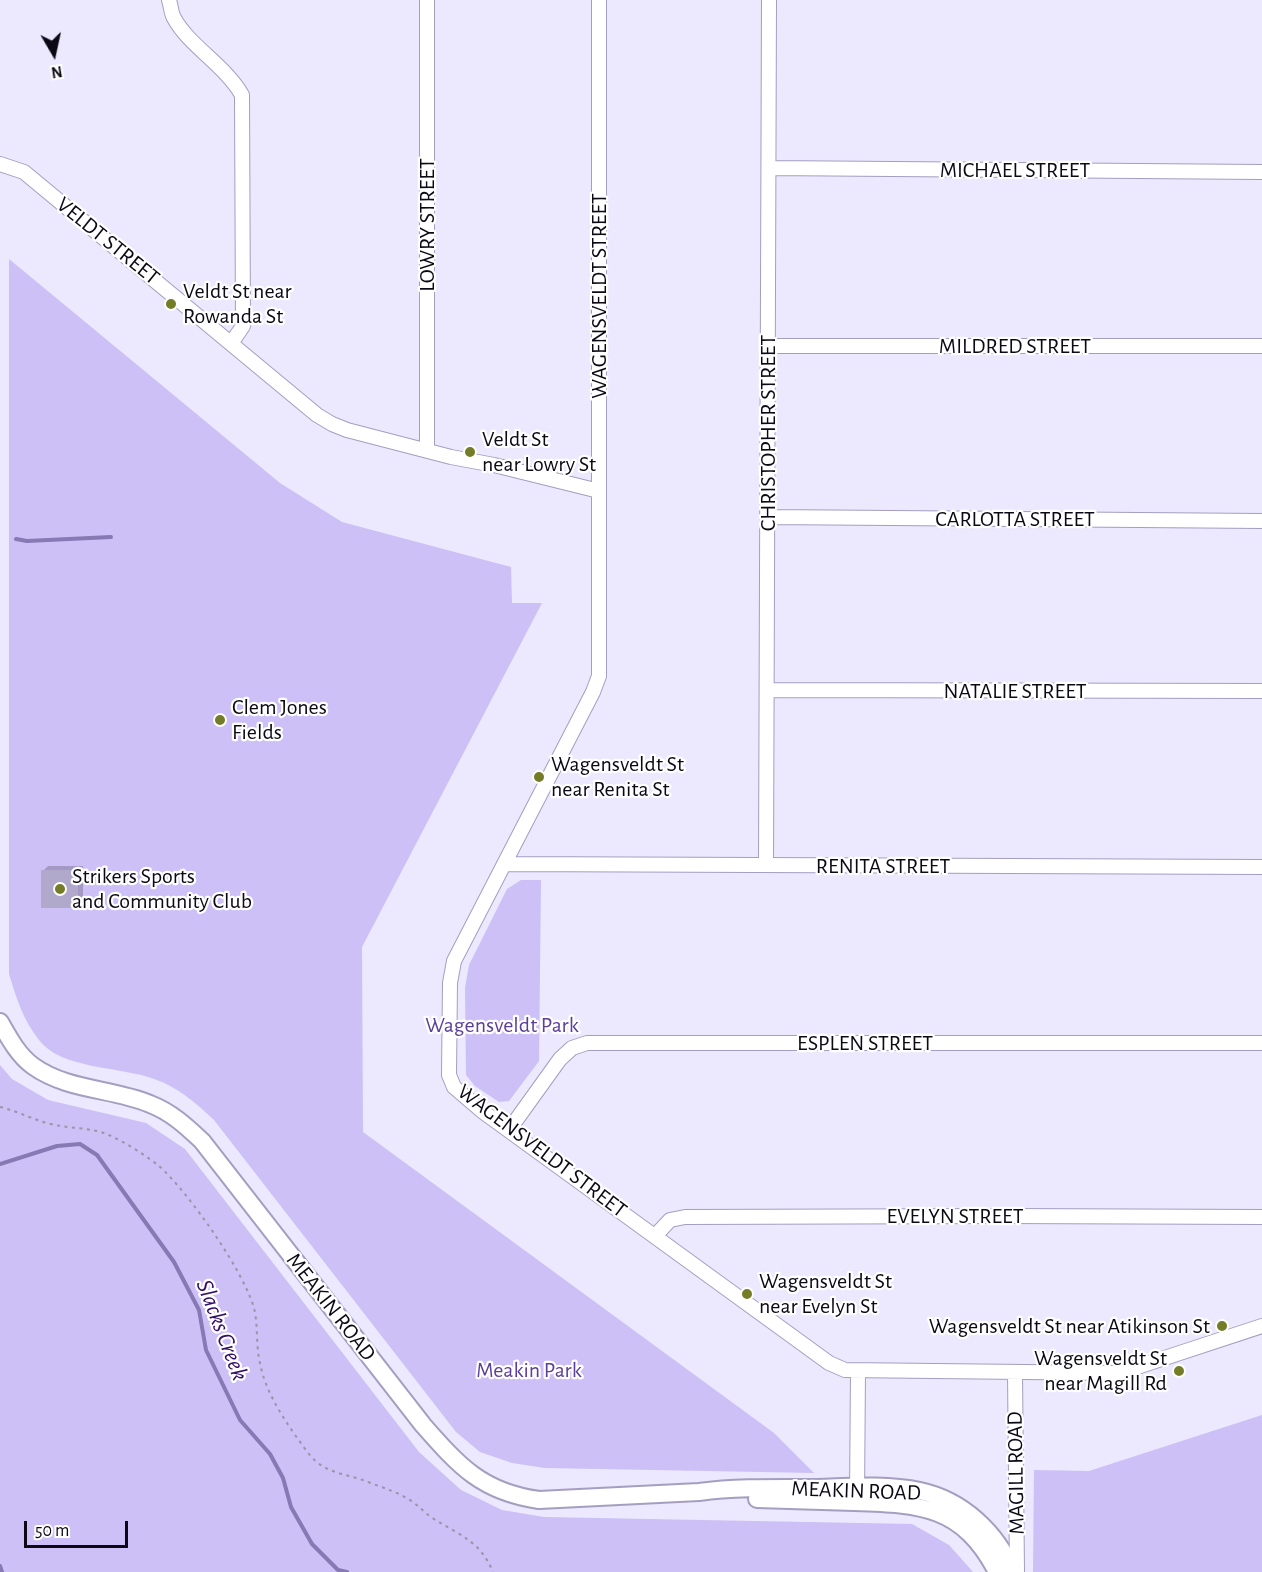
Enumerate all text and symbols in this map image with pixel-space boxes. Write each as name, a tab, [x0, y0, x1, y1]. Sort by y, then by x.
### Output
north arrow	[24, 24, 84, 84]
text: N	[50, 63, 64, 81]
street label: MICHAEL STREET	[940, 157, 1090, 183]
street label: LOWRY STREET	[414, 158, 440, 292]
street label: VELDT STREET	[51, 191, 165, 291]
street label: WAGENSVELDT STREET	[586, 193, 612, 399]
place label: Veldt St near Rowanda St	[183, 278, 292, 330]
marker: Veldt St near Rowanda St	[164, 297, 178, 311]
street label: MILDRED STREET	[939, 333, 1091, 359]
street label: CHRISTOPHER STREET	[755, 335, 781, 531]
place label: Veldt St near Lowry St	[482, 426, 596, 478]
marker: Veldt St near Lowry St	[463, 445, 477, 459]
street label: CARLOTTA STREET	[935, 506, 1095, 532]
street label: NATALIE STREET	[943, 678, 1087, 704]
place label: Clem Jones Fields	[232, 694, 327, 746]
marker: Clem Jones Fields	[213, 713, 227, 727]
place label: Wagensveldt St near Renita St	[551, 751, 684, 802]
marker: Wagensveldt St near Renita St	[532, 770, 546, 784]
street label: RENITA STREET	[816, 853, 950, 879]
place label: Strikers Sports and Community Club	[72, 863, 252, 914]
marker: Strikers Sports and Community Club	[53, 882, 67, 896]
park label: Wagensveldt Park	[425, 1012, 579, 1038]
street label: ESPLEN STREET	[797, 1030, 933, 1056]
street label: WAGENSVELDT STREET	[452, 1079, 632, 1223]
street label: EVELYN STREET	[887, 1203, 1023, 1229]
street label: MEAKIN ROAD	[281, 1248, 381, 1366]
place label: Wagensveldt St near Evelyn St	[759, 1268, 892, 1320]
water label: Slacks Creek	[190, 1275, 254, 1385]
marker: Wagensveldt St near Evelyn St	[740, 1287, 754, 1301]
place label: Wagensveldt St near Atikinson St	[929, 1313, 1210, 1339]
marker: Wagensveldt St near Atikinson St	[1215, 1319, 1229, 1333]
place label: Wagensveldt St near Magill Rd	[1034, 1345, 1167, 1396]
park label: Meakin Park	[476, 1357, 582, 1383]
marker: Wagensveldt St near Magill Rd	[1172, 1364, 1186, 1378]
street label: MAGILL ROAD	[1002, 1411, 1030, 1535]
street label: MEAKIN ROAD	[791, 1476, 921, 1506]
scale bar	[27, 1509, 130, 1547]
text: 50 m	[35, 1522, 69, 1540]

